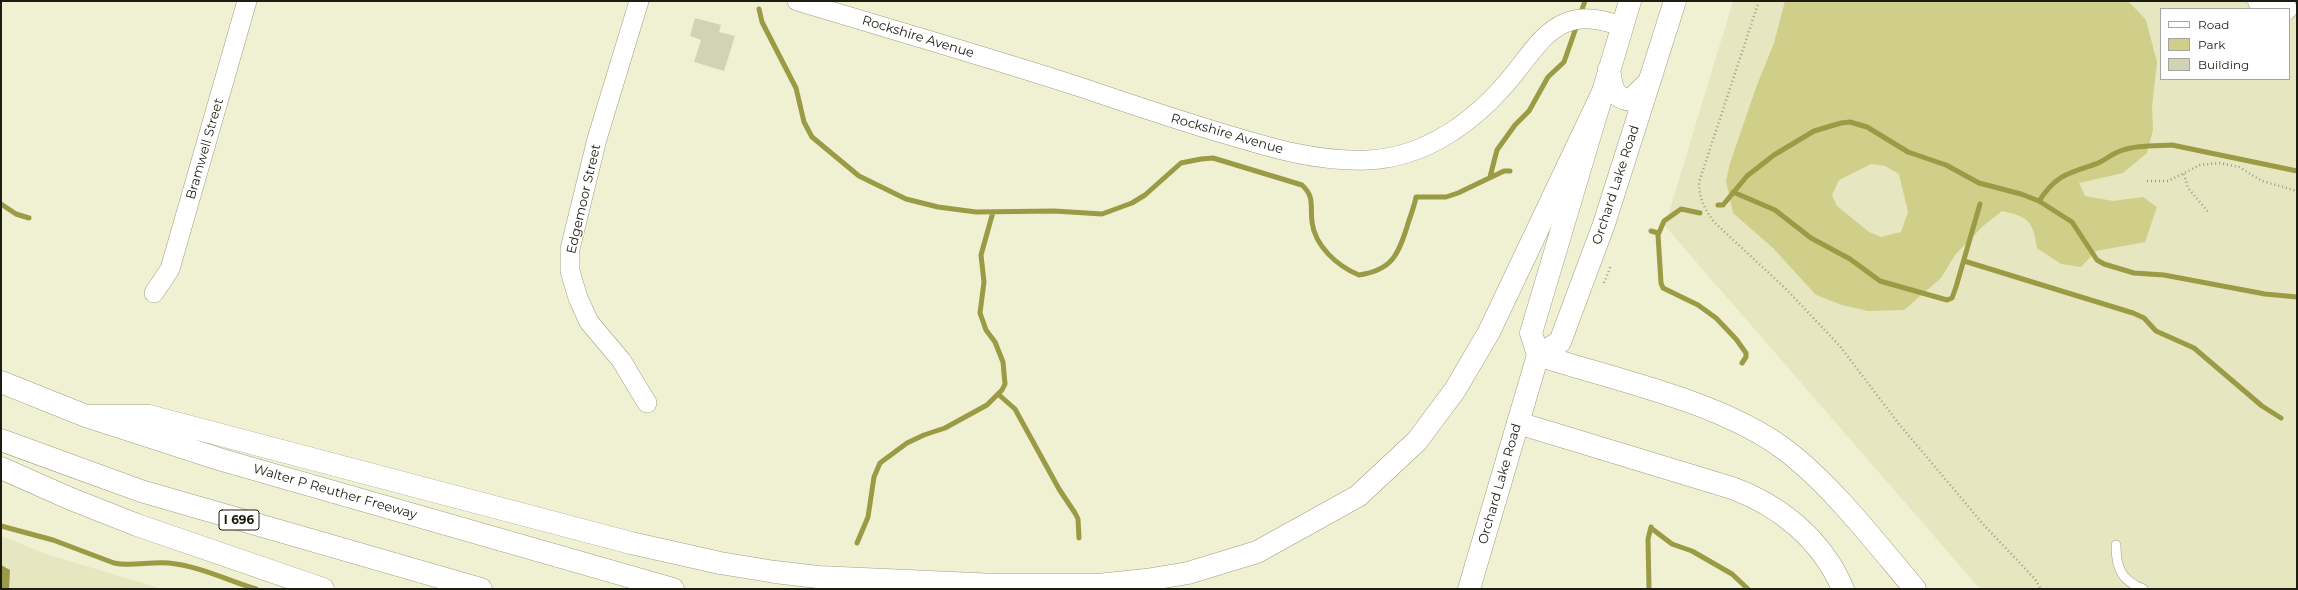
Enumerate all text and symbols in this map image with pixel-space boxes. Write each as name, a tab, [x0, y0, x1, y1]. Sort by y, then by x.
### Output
legend	[2160, 8, 2290, 80]
street label: Rockshire Avenue	[860, 13, 976, 61]
text: Road	[2198, 17, 2229, 32]
text: Park	[2198, 37, 2225, 52]
text: Building	[2198, 57, 2249, 72]
street label: Bramwell Street	[183, 97, 227, 201]
street label: Rockshire Avenue	[1169, 110, 1285, 158]
street label: Orchard Lake Road	[1589, 123, 1643, 247]
street label: Edgemoor Street	[564, 143, 604, 255]
street label: Orchard Lake Road	[1475, 422, 1525, 546]
street label: Walter P Reuther Freeway	[251, 461, 419, 523]
road number: I 696	[219, 510, 259, 530]

